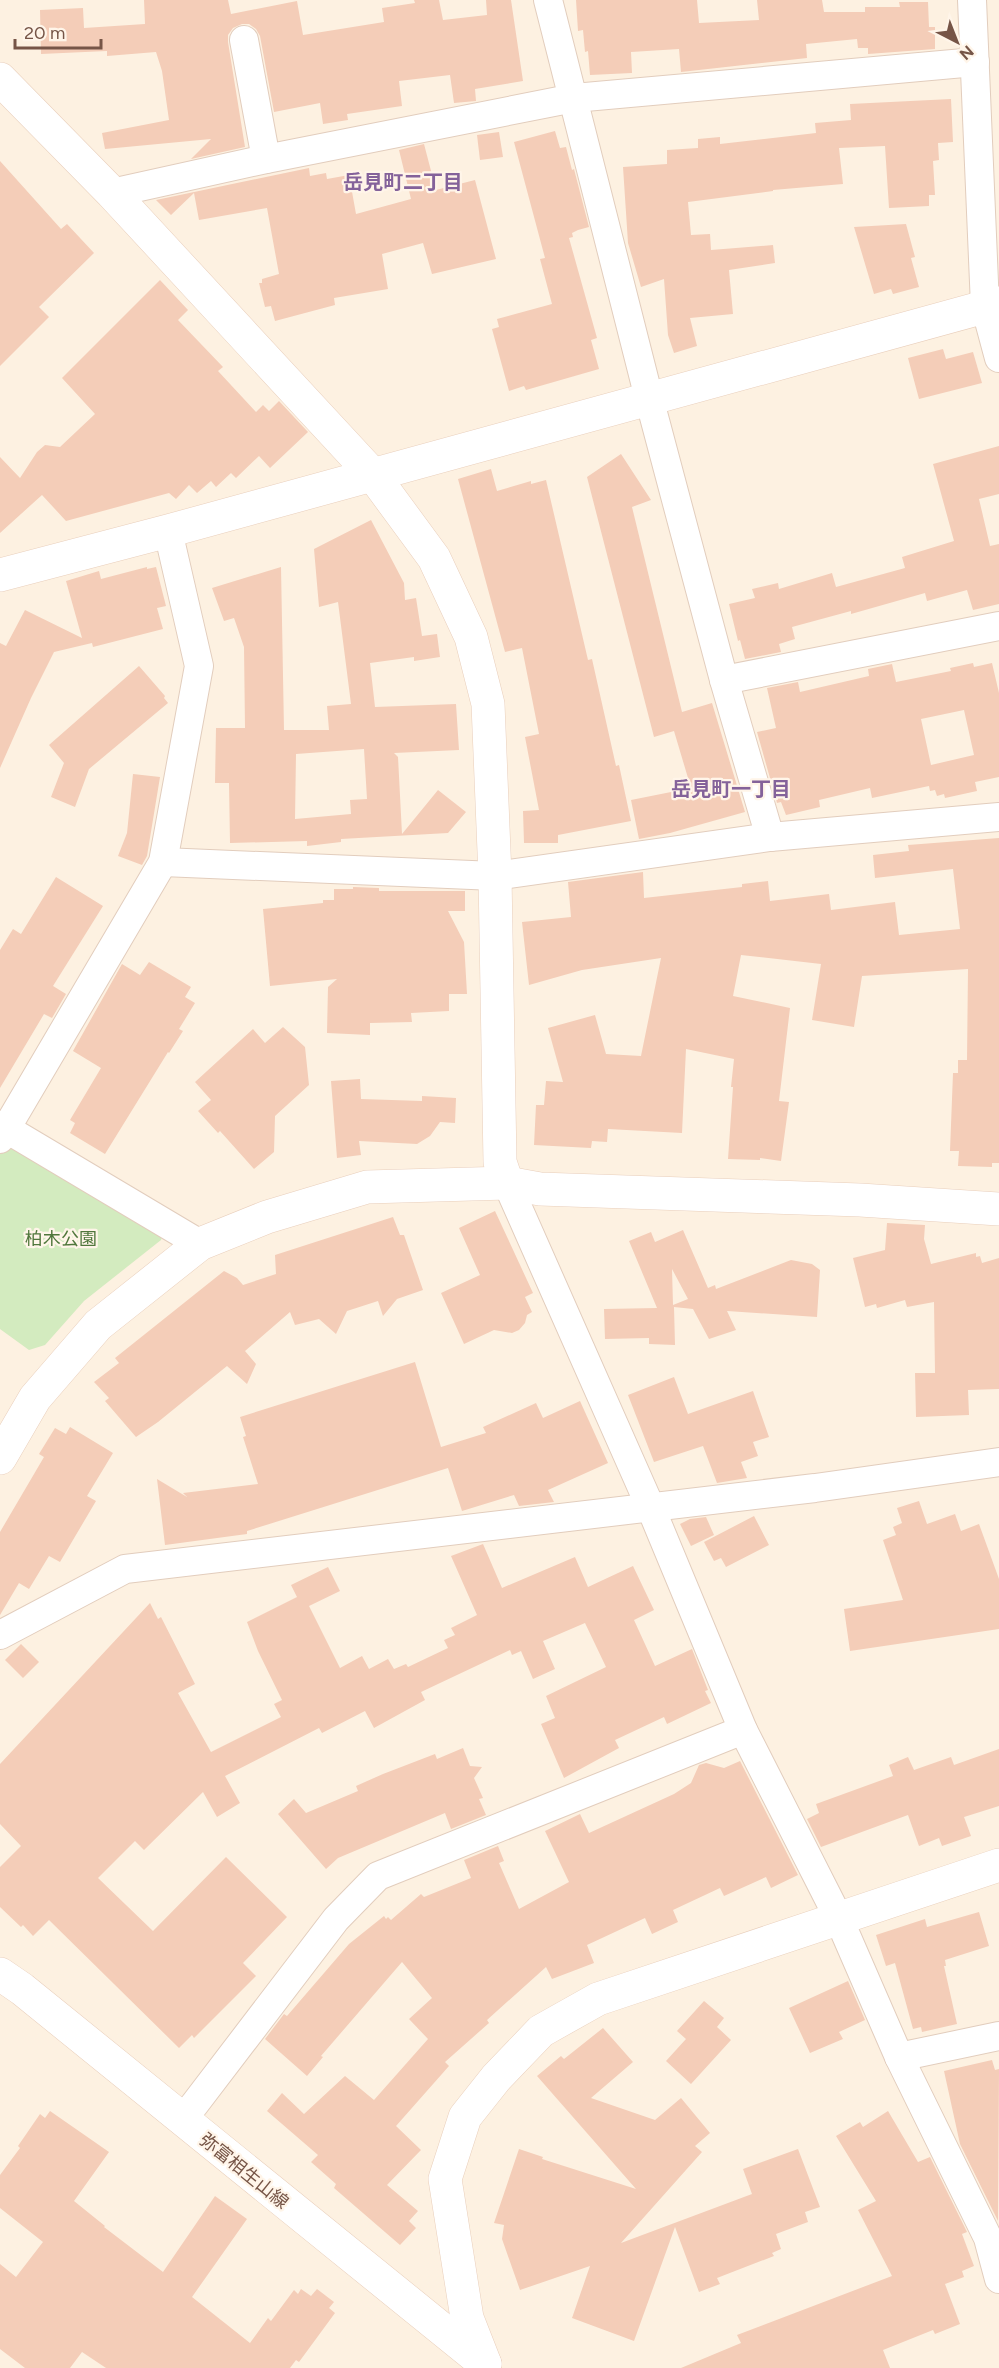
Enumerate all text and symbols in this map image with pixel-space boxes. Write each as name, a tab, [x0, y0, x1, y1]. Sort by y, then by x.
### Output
scale bar	[15, 12, 100, 50]
north arrow	[927, 12, 987, 72]
text: 20 m	[24, 22, 65, 44]
text: N	[956, 42, 978, 64]
district label: 岳見町二丁目	[343, 170, 463, 194]
district label: 岳見町一丁目	[671, 777, 791, 801]
park label: 柏木公園	[25, 1228, 97, 1250]
street label: 弥富相生山線	[195, 2128, 293, 2214]

